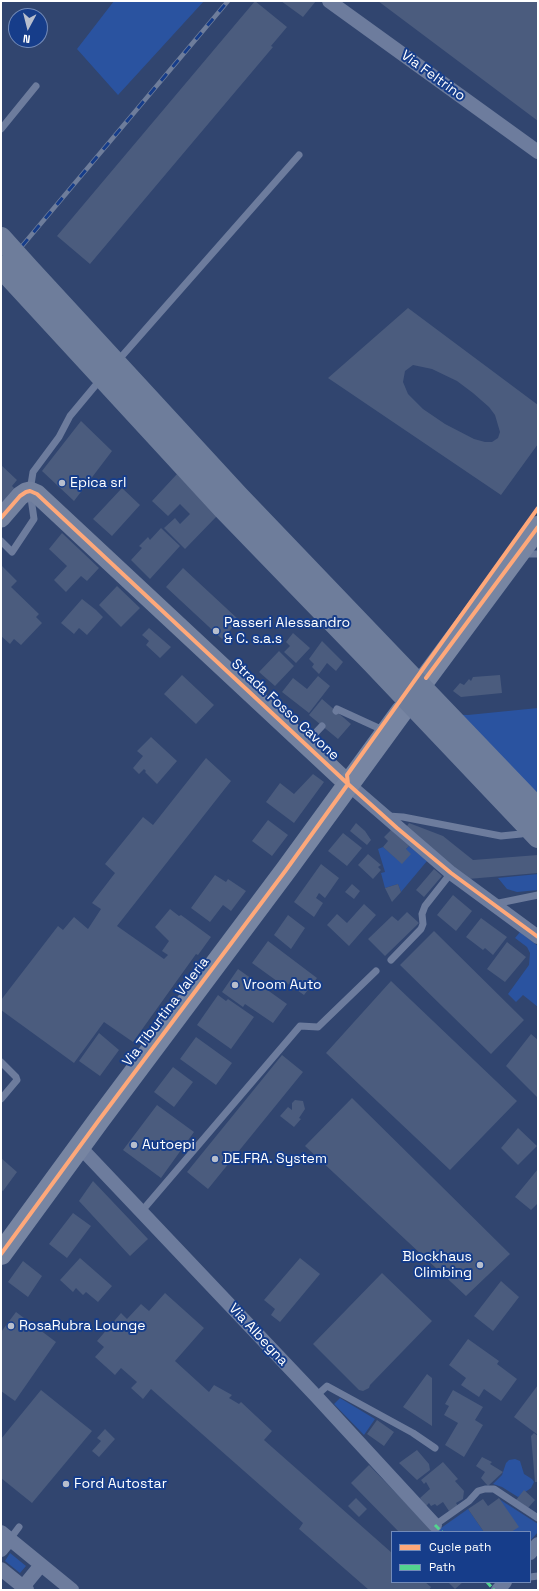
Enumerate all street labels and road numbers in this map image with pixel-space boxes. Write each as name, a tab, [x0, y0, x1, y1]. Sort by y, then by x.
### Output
street label: Via Feltrino	[398, 47, 468, 105]
street label: Strada Fosso Cavone	[228, 656, 342, 764]
street label: Via Tiburtina Valeria	[119, 954, 213, 1070]
street label: Via Albegna	[225, 1300, 291, 1370]

